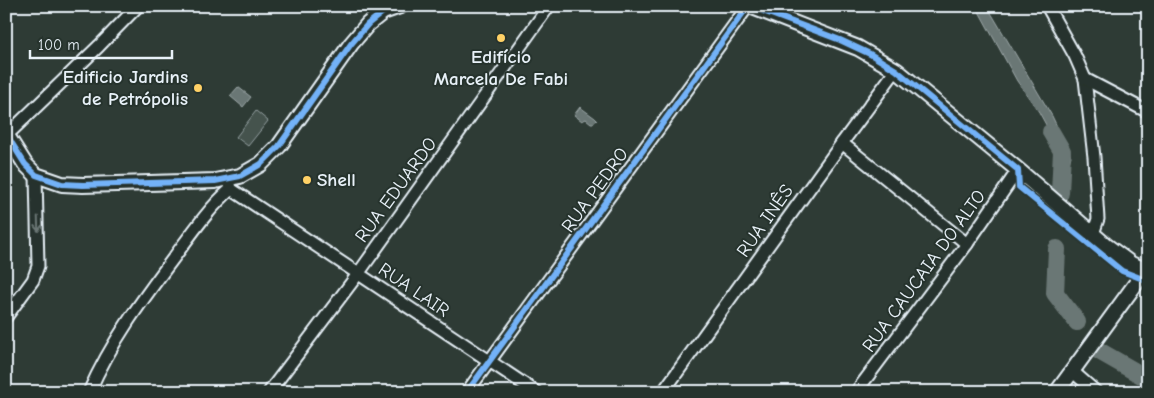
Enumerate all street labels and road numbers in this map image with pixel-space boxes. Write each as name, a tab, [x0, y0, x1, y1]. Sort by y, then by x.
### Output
street label: RUA EDUARDO	[351, 133, 441, 247]
street label: RUA PEDRO	[557, 143, 633, 237]
street label: RUA INÊS	[732, 181, 798, 261]
street label: RUA CAUCAIA DO ALTO	[858, 186, 990, 356]
street label: RUA LAIR	[374, 258, 454, 322]

